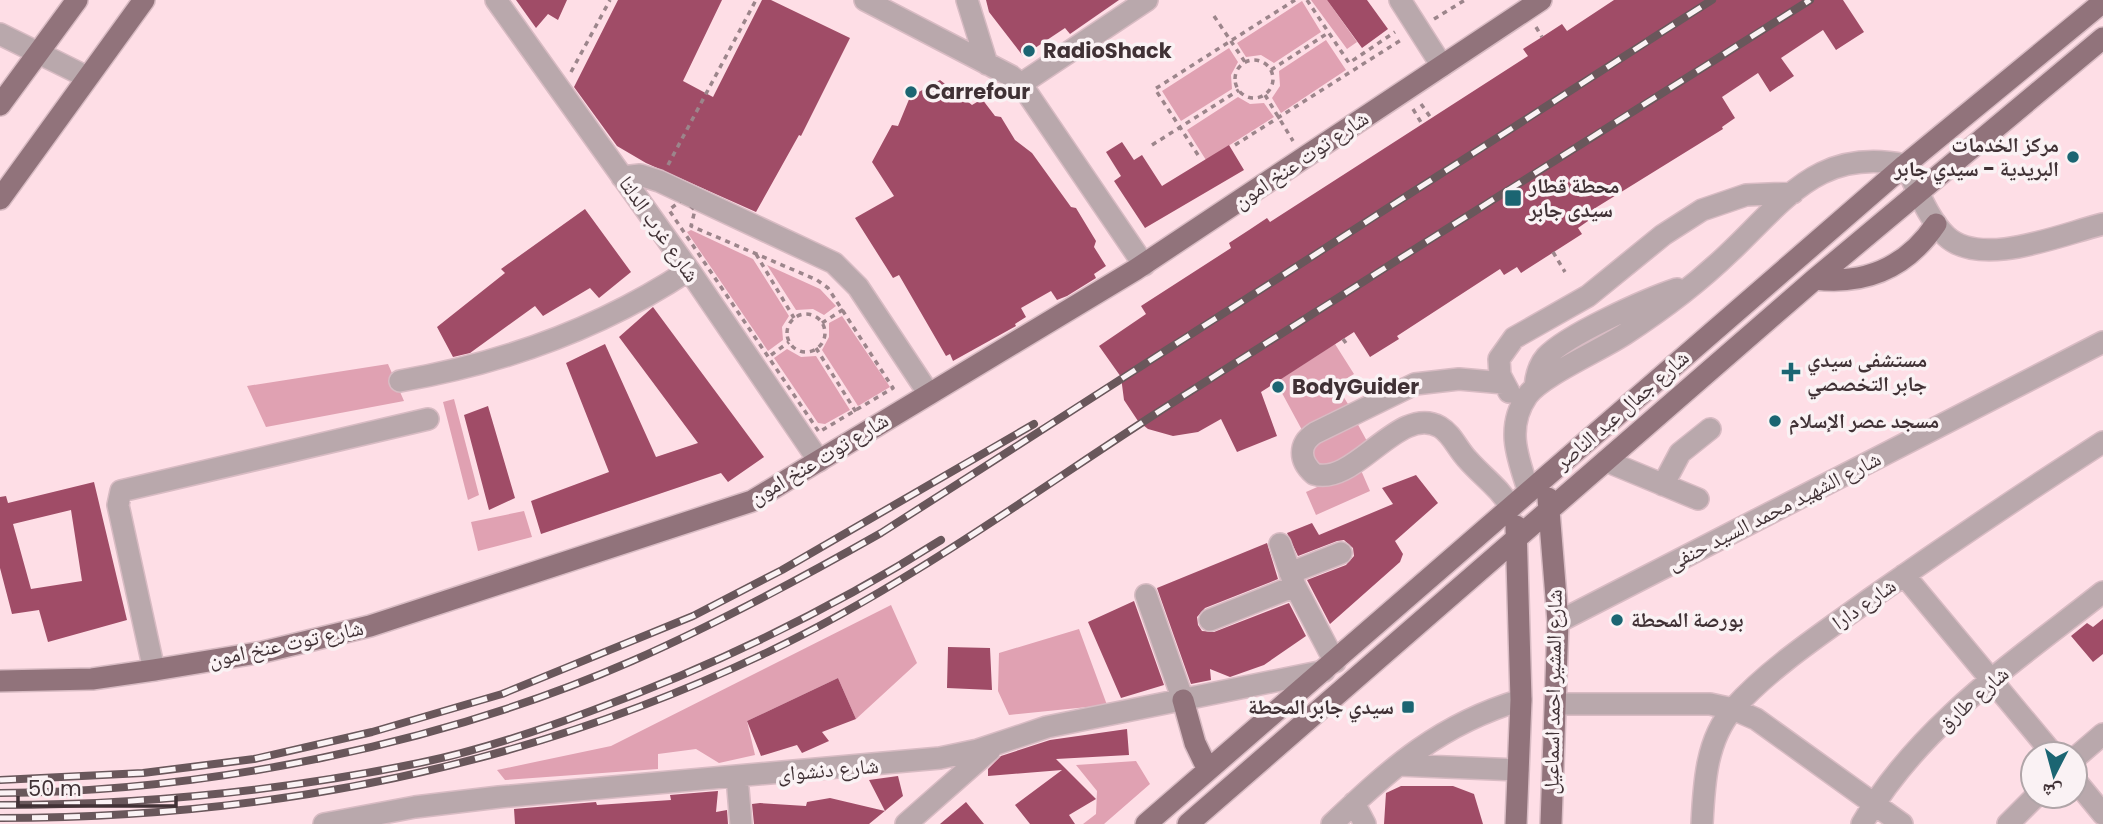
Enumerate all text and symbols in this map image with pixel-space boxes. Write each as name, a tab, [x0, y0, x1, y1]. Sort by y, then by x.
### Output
place label: RadioShack	[1043, 36, 1172, 65]
marker: RadioShack	[1021, 43, 1037, 59]
place label: Carrefour	[925, 77, 1030, 106]
marker: Carrefour	[903, 84, 919, 100]
street label: شارع توت عنخ امون	[1227, 104, 1374, 216]
place label: مركز الخدمات البريدية - سيدي جابر	[1894, 130, 2059, 185]
marker: مركز الخدمات البريدية - سيدي جابر	[2065, 149, 2081, 165]
street label: شارع غرب الدلتا	[612, 170, 707, 287]
place label: محطة قطار سيدى جابر	[1528, 171, 1620, 224]
marker: محطة قطار سيدى جابر	[1503, 188, 1523, 208]
street label: شارع جمال عبد الناصر	[1548, 343, 1695, 477]
place label: مستشفى سيدي جابر التخصصي	[1807, 345, 1927, 400]
marker: مستشفى سيدي جابر التخصصي	[1781, 362, 1801, 382]
place label: BodyGuider	[1292, 372, 1419, 401]
marker: BodyGuider	[1270, 379, 1286, 395]
street label: شارع توت عنخ امون	[744, 406, 894, 512]
place label: مسجد عصر الإسلام	[1789, 406, 1939, 435]
marker: مسجد عصر الإسلام	[1767, 413, 1783, 429]
street label: شارع الشهيد محمد السيد حنفى	[1662, 444, 1886, 577]
street label: شارع دارا	[1826, 571, 1902, 636]
street label: شارع المشير احمد اسماعيل	[1536, 589, 1569, 795]
place label: بورصة المحطة	[1631, 605, 1743, 634]
marker: بورصة المحطة	[1609, 612, 1625, 628]
street label: شارع توت عنخ امون	[206, 613, 366, 674]
street label: شارع طارق	[1931, 659, 2015, 738]
place label: سيدي جابر المحطة	[1248, 692, 1394, 723]
marker: سيدي جابر المحطة	[1400, 699, 1416, 715]
north arrow	[2019, 740, 2089, 810]
street label: شارع دنشواى	[776, 751, 880, 788]
scale bar	[18, 764, 175, 808]
text: 50 m	[28, 774, 82, 803]
text: ش	[2041, 777, 2064, 806]

